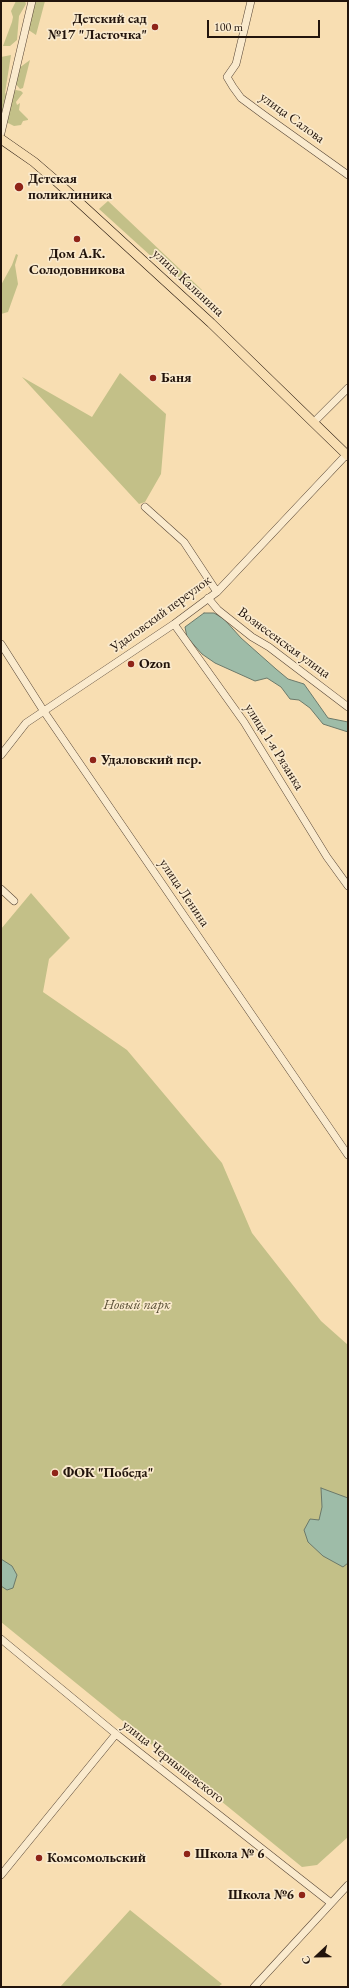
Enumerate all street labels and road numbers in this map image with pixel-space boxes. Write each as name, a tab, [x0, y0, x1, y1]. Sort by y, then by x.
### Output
street label: улица Салова	[256, 89, 328, 147]
street label: улица Калинина	[149, 245, 227, 321]
street label: Удаловский переулок	[107, 572, 215, 656]
street label: Вознесенская улица	[234, 604, 334, 682]
street label: улица 1-я Рязанка	[241, 701, 307, 793]
street label: улица Ленина	[155, 856, 213, 930]
street label: улица Чернышевского	[118, 1717, 228, 1807]

